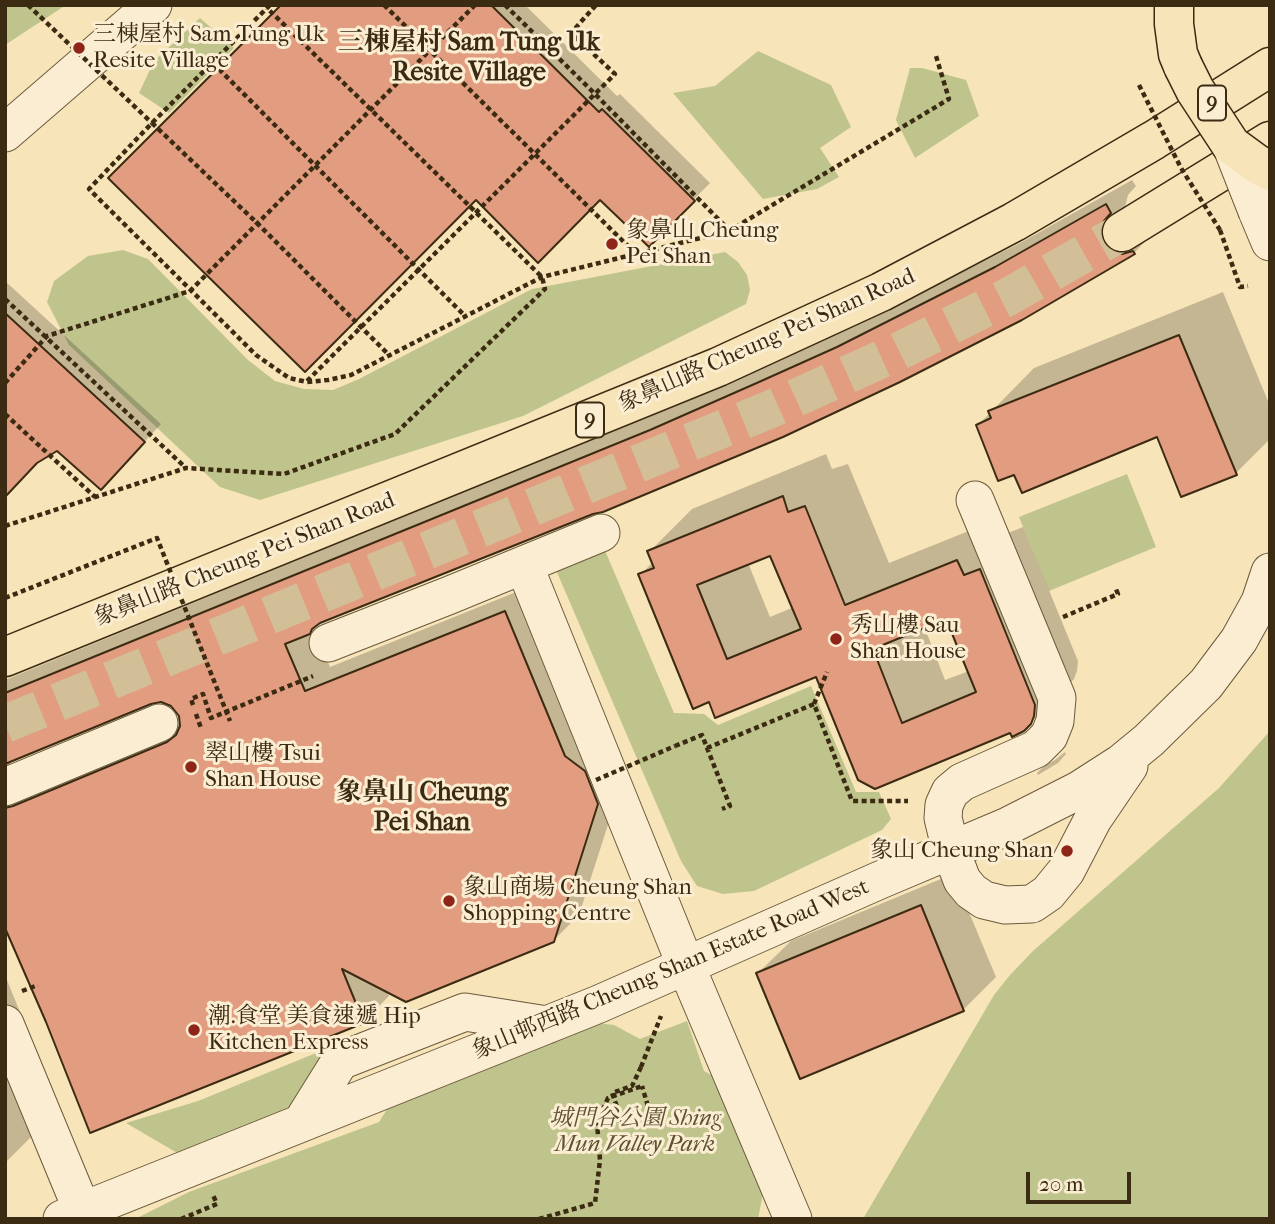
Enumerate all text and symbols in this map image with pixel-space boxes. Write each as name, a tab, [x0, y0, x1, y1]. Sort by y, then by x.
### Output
place label: 三棟屋村 Sam Tung Uk Resite Village	[93, 21, 325, 75]
district label: 三棟屋村 Sam Tung Uk Resite Village	[338, 28, 600, 90]
marker: 三棟屋村 Sam Tung Uk Resite Village	[71, 40, 87, 56]
road number: 9	[1198, 86, 1226, 120]
place label: 象鼻山 Cheung Pei Shan	[626, 217, 778, 271]
marker: 象鼻山 Cheung Pei Shan	[604, 236, 620, 252]
street label: 象鼻山路 Cheung Pei Shan Road	[615, 263, 919, 419]
road number: 9	[576, 402, 604, 438]
street label: 象鼻山路 Cheung Pei Shan Road	[91, 487, 399, 633]
place label: 秀山樓 Sau Shan House	[850, 612, 966, 666]
marker: 秀山樓 Sau Shan House	[828, 631, 844, 647]
place label: 翠山樓 Tsui Shan House	[205, 740, 321, 794]
marker: 翠山樓 Tsui Shan House	[183, 759, 199, 775]
district label: 象鼻山 Cheung Pei Shan	[336, 778, 508, 840]
place label: 象山 Cheung Shan	[870, 837, 1053, 865]
marker: 象山 Cheung Shan	[1059, 843, 1075, 859]
place label: 象山商場 Cheung Shan Shopping Centre	[463, 874, 692, 928]
street label: 象山邨西路 Cheung Shan Estate Road West	[469, 874, 873, 1066]
marker: 象山商場 Cheung Shan Shopping Centre	[441, 893, 457, 909]
place label: 潮.食堂 美食速遞 Hip Kitchen Express	[208, 1003, 421, 1057]
marker: 潮.食堂 美食速遞 Hip Kitchen Express	[186, 1022, 202, 1038]
park label: 城門谷公園 Shing Mun Valley Park	[549, 1105, 721, 1159]
scale bar	[1030, 1158, 1135, 1202]
text: 20 m	[1039, 1172, 1083, 1196]

